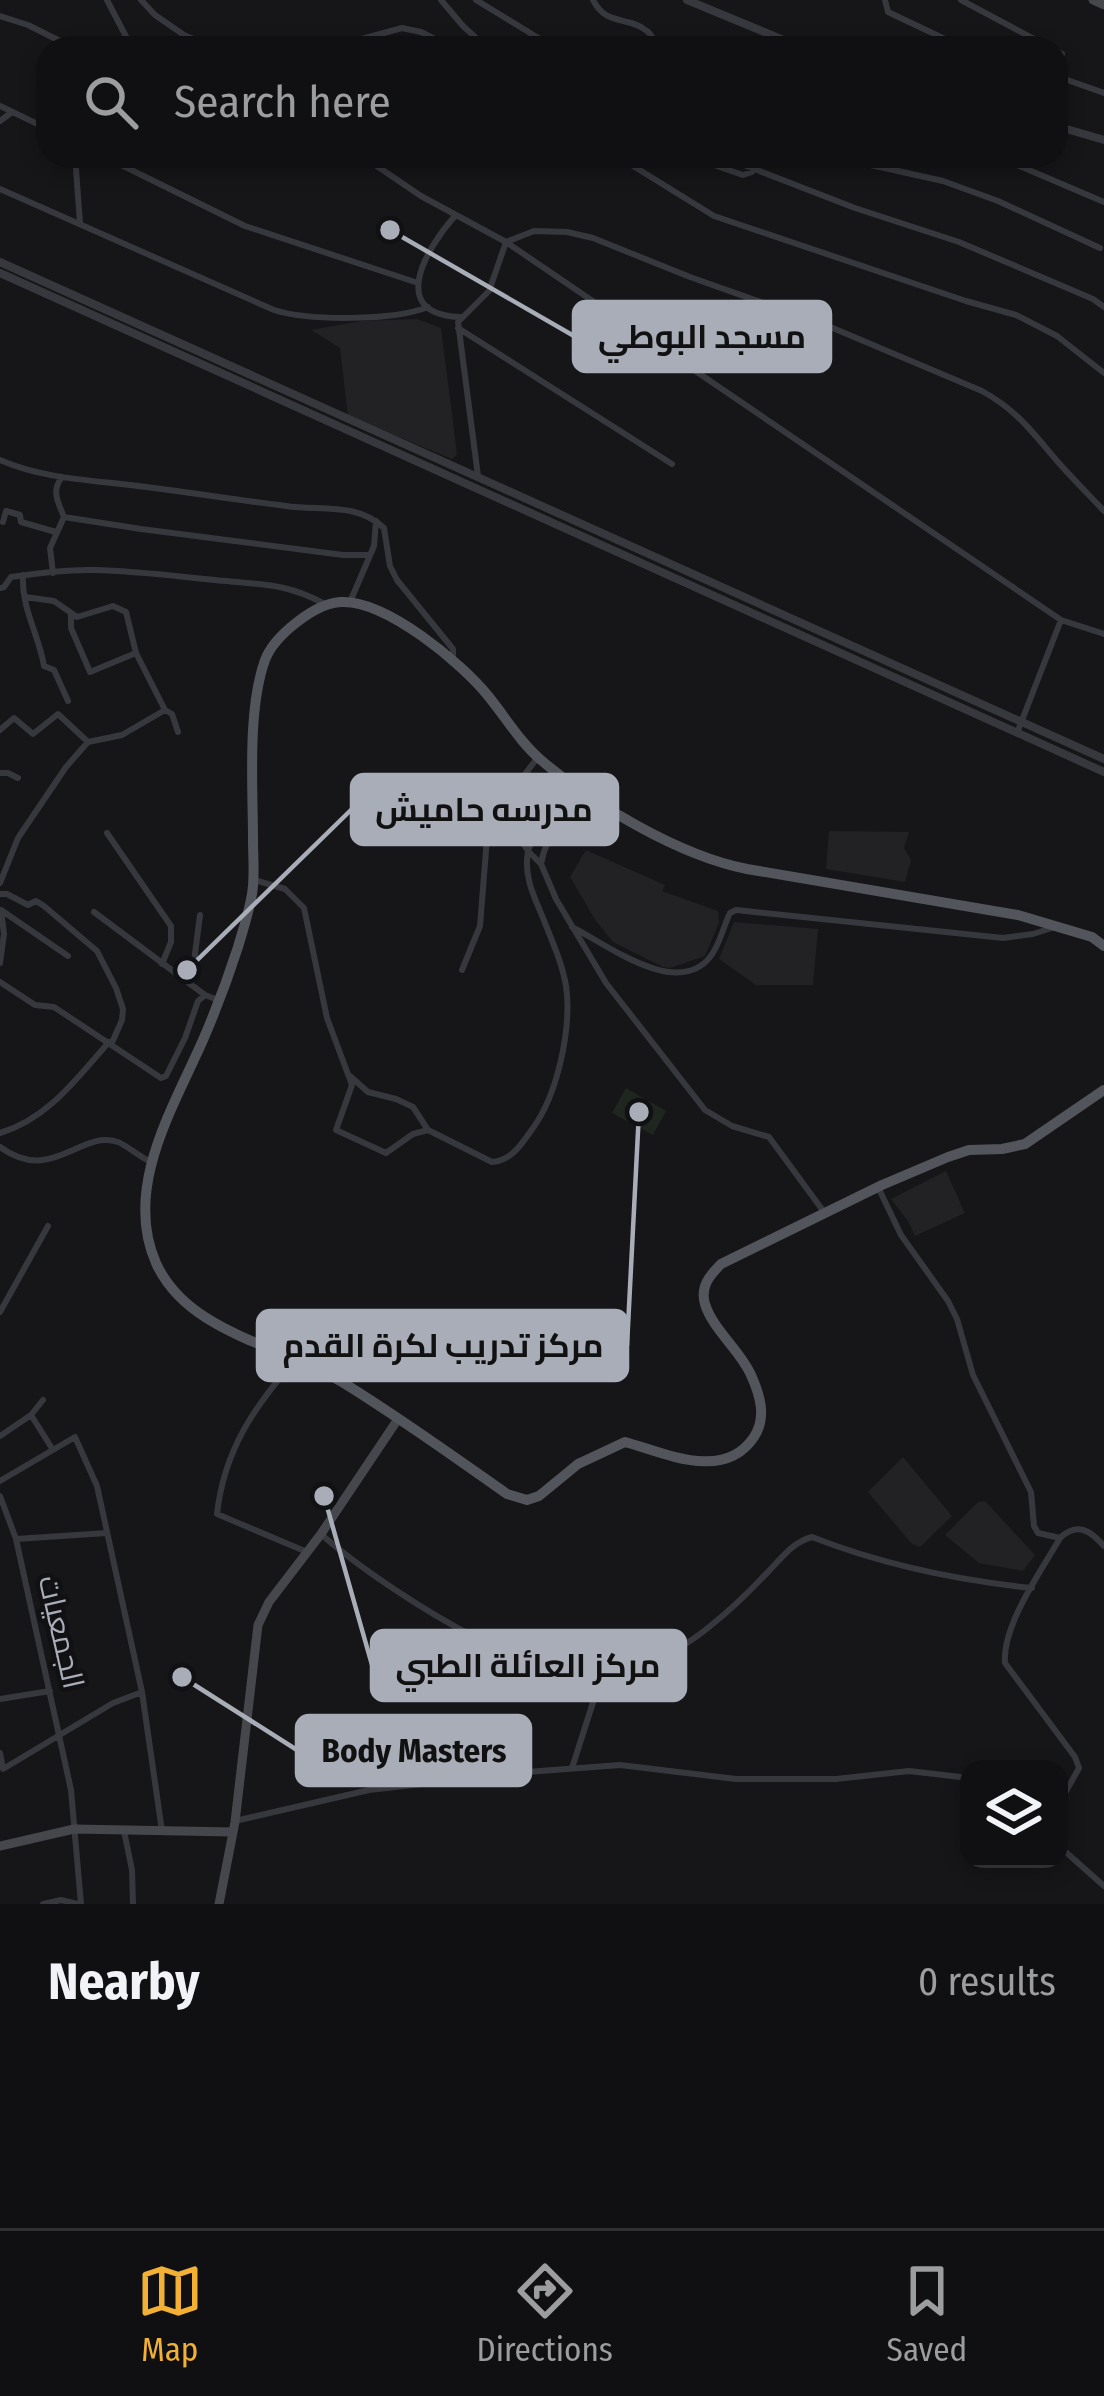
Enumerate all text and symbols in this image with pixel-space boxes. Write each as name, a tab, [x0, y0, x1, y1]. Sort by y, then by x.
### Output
search box	[36, 36, 1068, 168]
icon: search	[78, 69, 144, 135]
text: Search here	[174, 75, 391, 129]
callout: مسجد البوطي	[574, 302, 830, 371]
text: مسجد البوطي	[598, 317, 806, 363]
callout: مدرسه حاميش	[352, 775, 617, 844]
text: مدرسه حاميش	[375, 790, 593, 830]
callout: مركز تدريب لكرة القدم	[258, 1311, 627, 1380]
text: مركز تدريب لكرة القدم	[282, 1326, 604, 1368]
street label: الجمعيات	[31, 1572, 91, 1692]
callout: مركز العائلة الطبي	[372, 1631, 685, 1700]
text: مركز العائلة الطبي	[396, 1646, 660, 1692]
callout: Body Masters	[297, 1716, 530, 1785]
text: Body Masters	[321, 1731, 507, 1771]
map controls	[960, 1760, 1068, 1868]
button: layers	[960, 1760, 1068, 1868]
text: Nearby	[48, 1951, 200, 2013]
text: 0 results	[918, 1959, 1056, 2005]
tab: Map	[137, 2258, 203, 2370]
tab: Directions	[476, 2258, 613, 2370]
tab: Saved	[887, 2258, 967, 2370]

